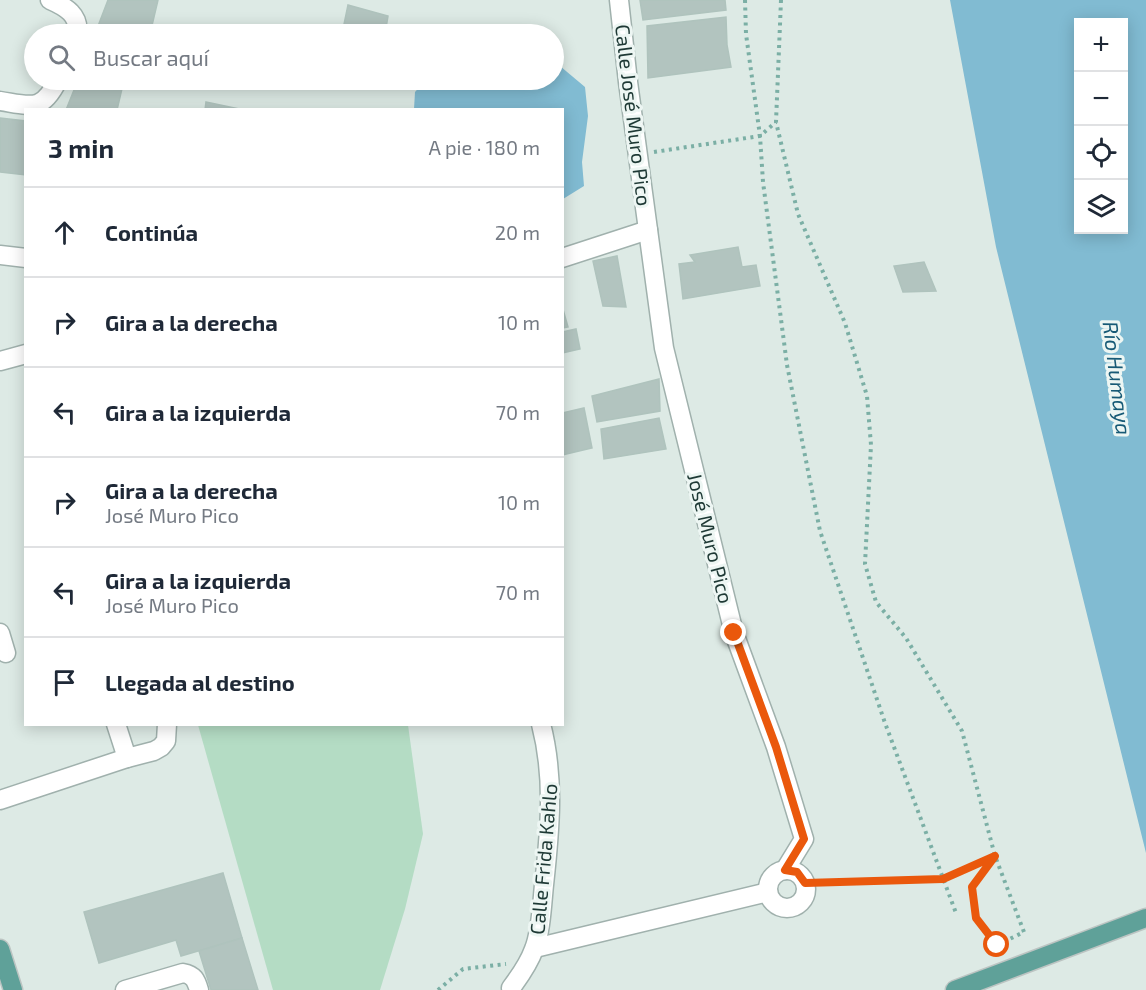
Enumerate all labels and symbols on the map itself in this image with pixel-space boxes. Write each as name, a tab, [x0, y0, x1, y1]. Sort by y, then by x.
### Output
street label: Calle José Muro Pico	[611, 23, 657, 207]
water label: Río Humaya	[1098, 320, 1137, 436]
street label: José Muro Pico	[683, 470, 739, 606]
route end	[720, 619, 746, 645]
street label: Calle Frida Kahlo	[524, 782, 562, 936]
route start	[983, 931, 1009, 957]

